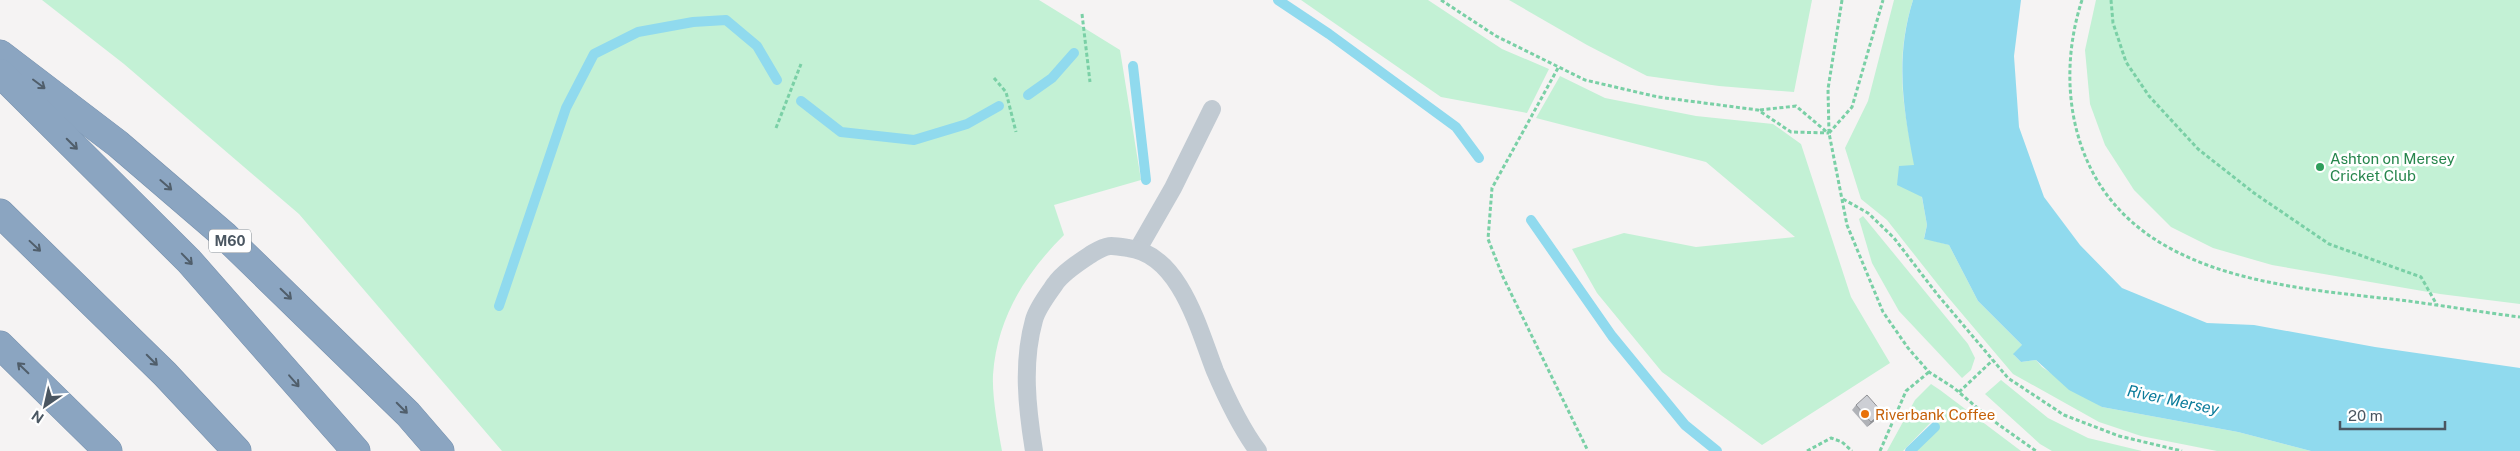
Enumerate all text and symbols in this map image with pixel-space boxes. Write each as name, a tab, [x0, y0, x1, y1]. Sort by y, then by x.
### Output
one-way arrow	[32, 78, 45, 89]
one-way arrow	[66, 138, 78, 150]
place label: Ashton on Mersey Cricket Club	[2330, 150, 2455, 184]
marker: Ashton on Mersey Cricket Club	[2314, 161, 2326, 173]
one-way arrow	[159, 179, 172, 191]
road number: M60	[209, 230, 251, 252]
one-way arrow	[29, 240, 42, 252]
one-way arrow	[181, 253, 193, 265]
one-way arrow	[280, 288, 292, 301]
one-way arrow	[145, 354, 158, 366]
one-way arrow	[18, 362, 30, 374]
one-way arrow	[289, 374, 300, 387]
north arrow	[20, 381, 70, 431]
water label: River Mersey	[2125, 381, 2221, 419]
scale bar	[2340, 398, 2445, 430]
one-way arrow	[396, 402, 408, 415]
place label: Riverbank Coffee	[1875, 406, 1995, 423]
text: N	[29, 407, 47, 426]
text: 20 m	[2348, 407, 2383, 424]
marker: Riverbank Coffee	[1859, 408, 1871, 420]

